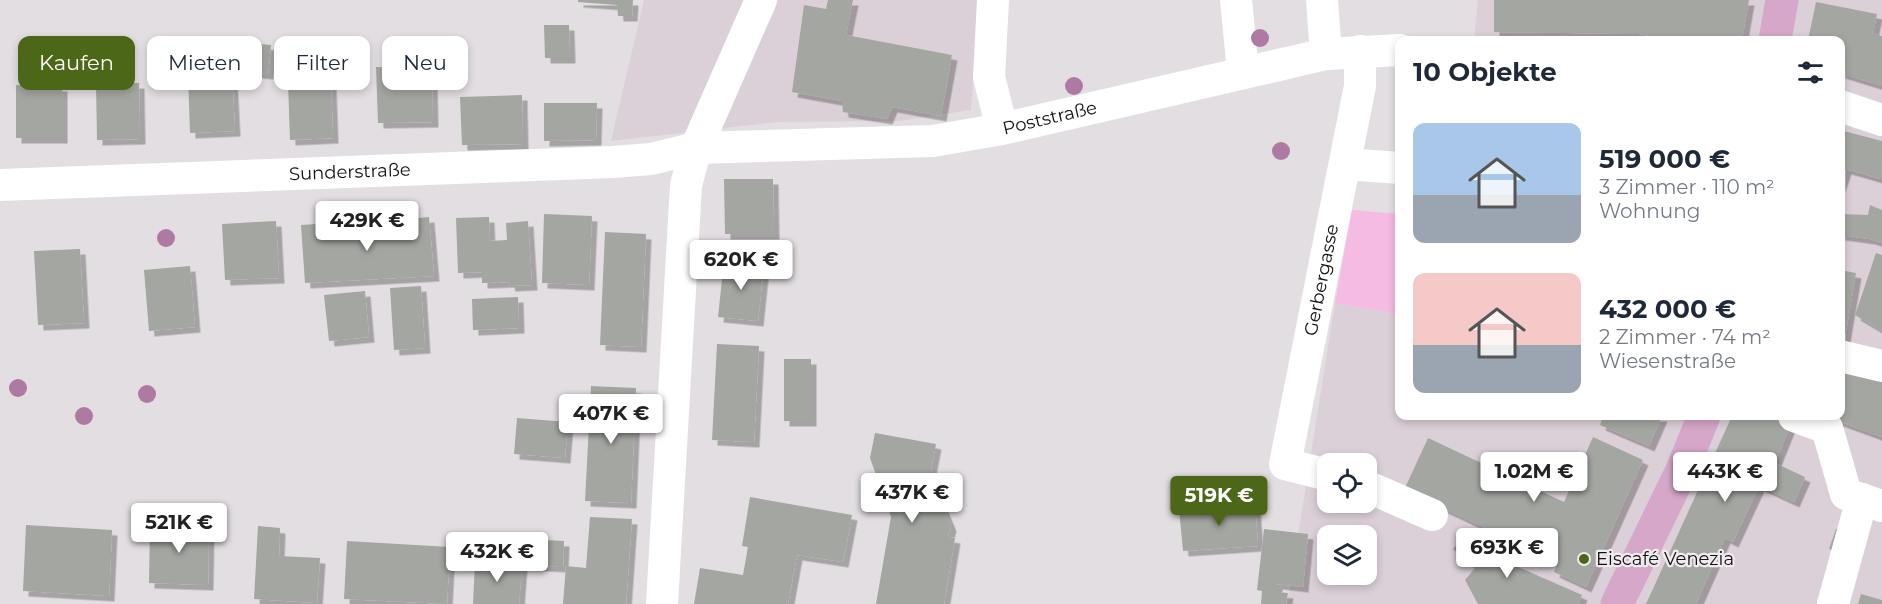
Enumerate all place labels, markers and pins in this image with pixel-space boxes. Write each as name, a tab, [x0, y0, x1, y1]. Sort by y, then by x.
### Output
pin: 429K €	[318, 201, 416, 252]
pin: 620K €	[692, 240, 790, 291]
pin: 407K €	[562, 394, 660, 445]
pin: 1.02M €	[1479, 452, 1589, 503]
pin: 443K €	[1676, 452, 1774, 503]
pin: 437K €	[863, 473, 961, 524]
pin: 519K €	[1170, 476, 1268, 527]
pin: 521K €	[130, 503, 228, 554]
pin: 693K €	[1458, 528, 1556, 579]
pin: 432K €	[448, 532, 546, 583]
place label: Eiscafé Venezia	[1596, 548, 1734, 570]
marker: Eiscafé Venezia	[1577, 552, 1591, 566]

